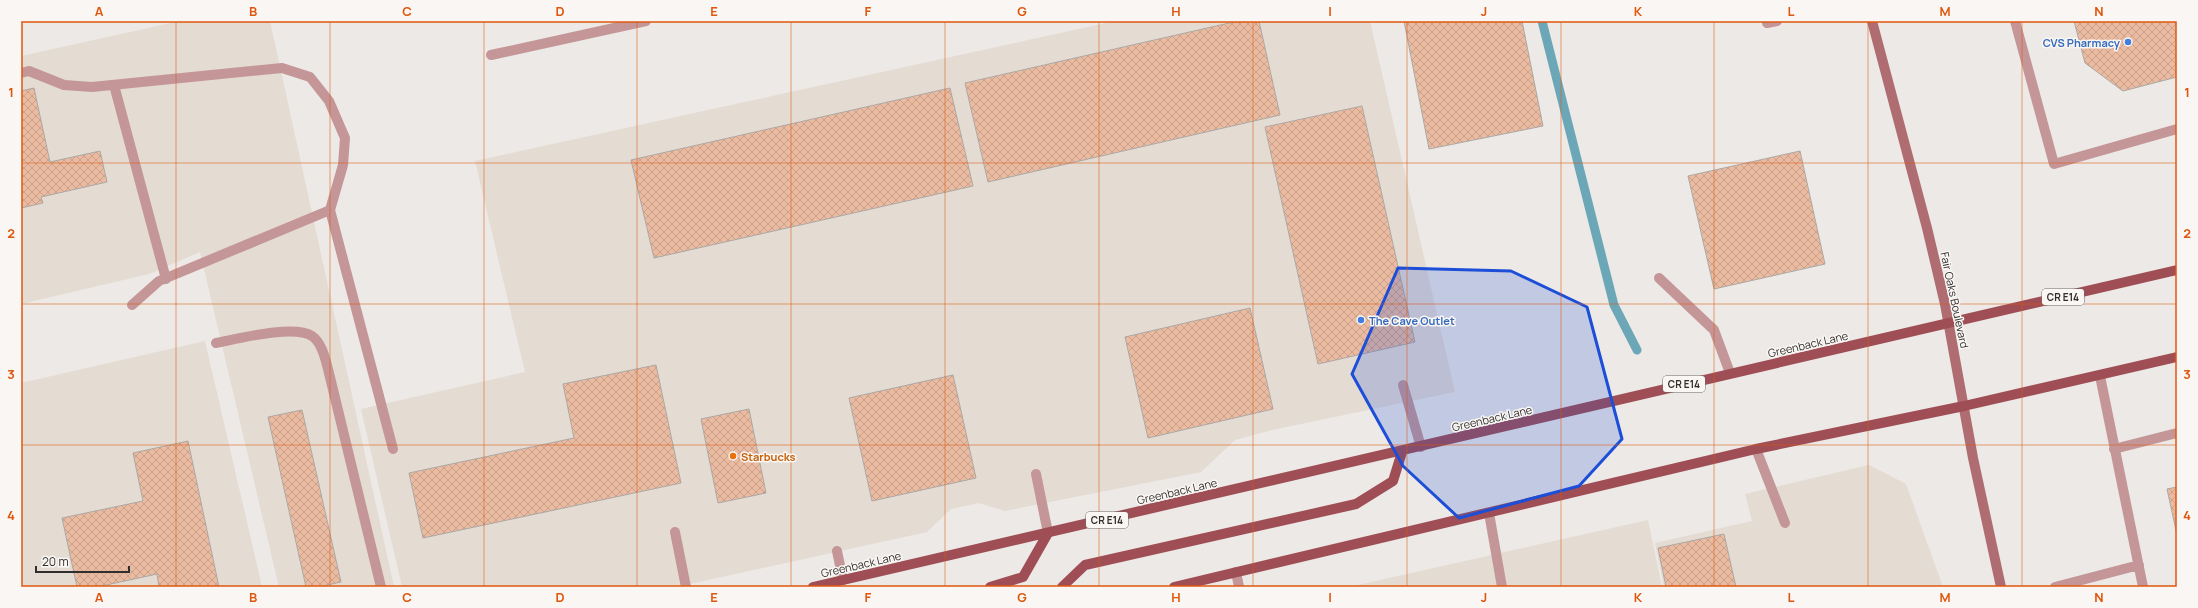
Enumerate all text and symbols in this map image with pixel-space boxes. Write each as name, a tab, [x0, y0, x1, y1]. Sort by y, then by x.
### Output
text: A	[95, 2, 104, 20]
text: B	[249, 2, 257, 20]
text: C	[402, 2, 412, 20]
text: D	[555, 2, 565, 20]
text: E	[710, 2, 718, 20]
text: F	[865, 2, 872, 20]
text: G	[1017, 2, 1027, 20]
text: H	[1171, 2, 1181, 20]
text: I	[1328, 2, 1332, 20]
text: J	[1481, 2, 1487, 20]
text: K	[1634, 2, 1643, 20]
text: L	[1788, 2, 1795, 20]
text: M	[1939, 2, 1951, 20]
text: N	[2094, 2, 2104, 20]
place label: CVS Pharmacy	[2043, 35, 2121, 50]
marker: CVS Pharmacy	[2123, 37, 2133, 47]
text: 1	[8, 83, 14, 101]
text: 1	[2184, 83, 2190, 101]
text: 2	[7, 224, 15, 242]
text: 2	[2183, 224, 2191, 242]
street label: Fair Oaks Boulevard	[1937, 251, 1973, 349]
road number: CR E14	[2042, 289, 2084, 305]
place label: The Cave Outlet	[1369, 313, 1455, 328]
marker: The Cave Outlet	[1356, 315, 1366, 325]
street label: Greenback Lane	[1766, 327, 1850, 361]
text: 3	[7, 365, 15, 383]
text: 3	[2183, 365, 2191, 383]
road number: CR E14	[1663, 376, 1705, 392]
street label: Greenback Lane	[1450, 401, 1534, 435]
place label: Starbucks	[741, 449, 796, 464]
marker: Starbucks	[728, 451, 738, 461]
street label: Greenback Lane	[1135, 474, 1219, 508]
text: 4	[7, 506, 15, 524]
text: 4	[2183, 506, 2191, 524]
road number: CR E14	[1086, 512, 1128, 528]
street label: Greenback Lane	[819, 547, 903, 581]
scale bar	[36, 548, 129, 574]
text: 20 m	[42, 553, 69, 570]
text: A	[95, 588, 104, 606]
text: B	[249, 588, 257, 606]
text: C	[402, 588, 412, 606]
text: D	[555, 588, 565, 606]
text: E	[710, 588, 718, 606]
text: F	[865, 588, 872, 606]
text: G	[1017, 588, 1027, 606]
text: H	[1171, 588, 1181, 606]
text: I	[1328, 588, 1332, 606]
text: J	[1481, 588, 1487, 606]
text: K	[1634, 588, 1643, 606]
text: L	[1788, 588, 1795, 606]
text: M	[1939, 588, 1951, 606]
text: N	[2094, 588, 2104, 606]

